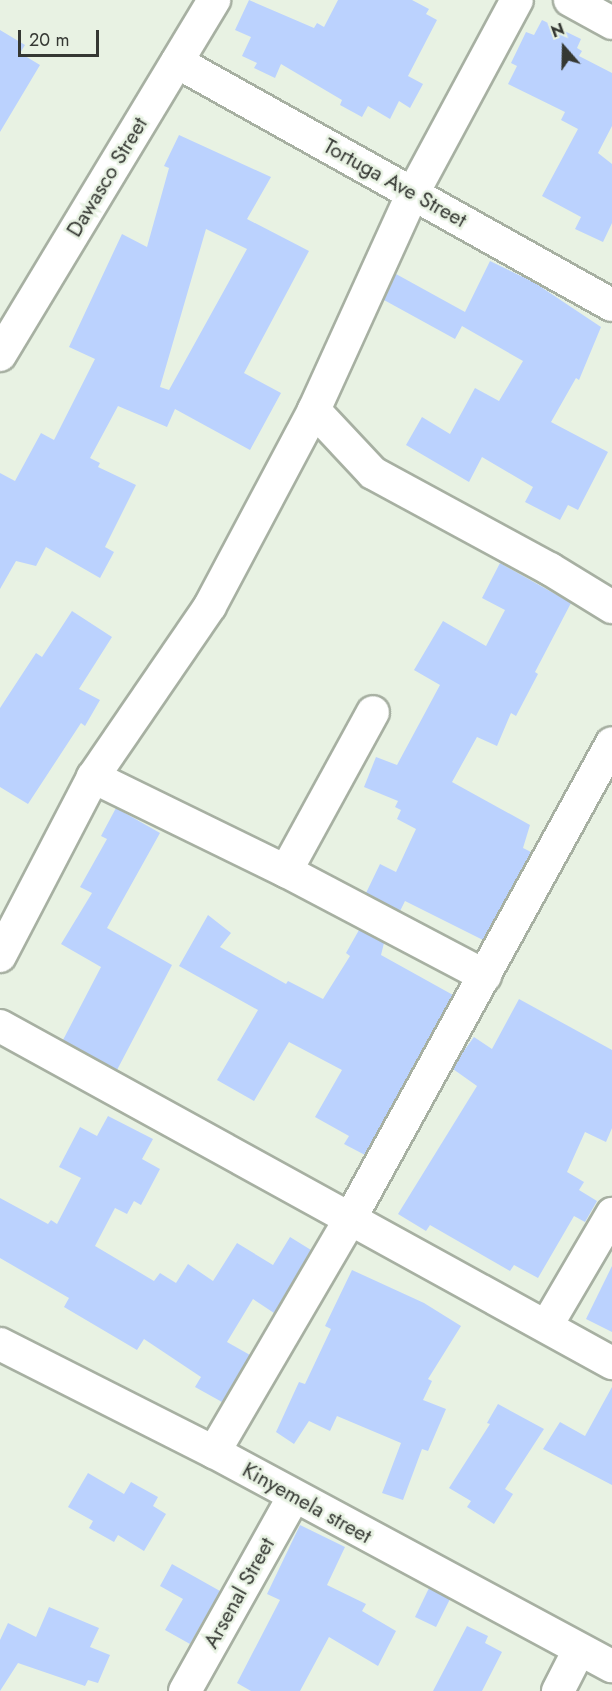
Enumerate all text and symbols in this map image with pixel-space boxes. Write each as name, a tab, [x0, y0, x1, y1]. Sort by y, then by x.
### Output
scale bar	[21, 18, 102, 56]
north arrow	[534, 18, 594, 78]
text: N	[548, 18, 568, 44]
text: 20 m	[29, 27, 69, 53]
street label: Dawasco Street	[61, 113, 153, 241]
street label: Tortuga Ave Street	[319, 133, 471, 233]
street label: Kinyemela street	[238, 1457, 376, 1549]
street label: Arsenal Street	[198, 1533, 280, 1653]

